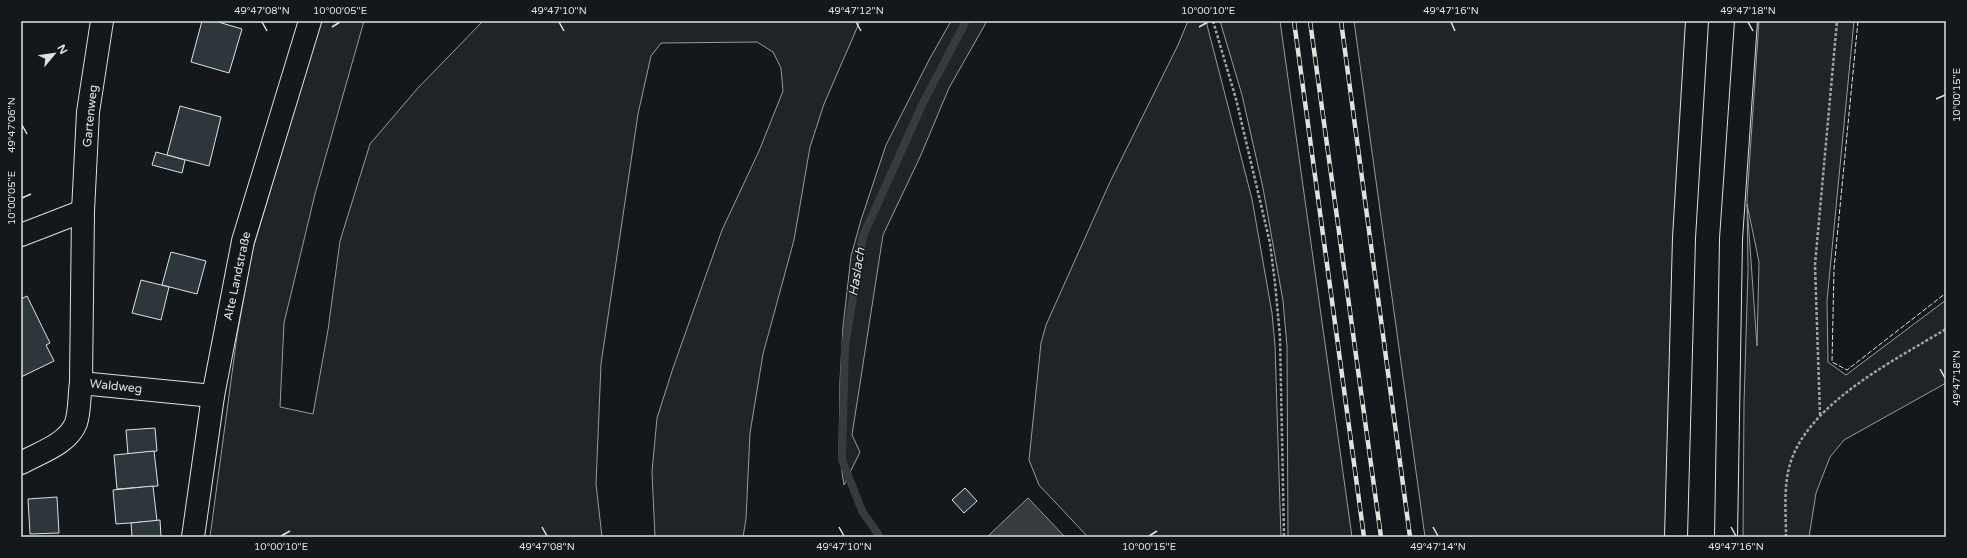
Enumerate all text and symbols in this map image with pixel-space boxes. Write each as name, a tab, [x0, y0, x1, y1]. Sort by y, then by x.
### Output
text: 49°47'08"N	[234, 5, 290, 17]
text: 10°00'05"E	[313, 5, 367, 17]
text: 49°47'10"N	[531, 5, 587, 17]
text: 49°47'12"N	[828, 5, 884, 17]
text: 10°00'10"E	[1181, 5, 1235, 17]
text: 49°47'16"N	[1423, 5, 1479, 17]
text: 49°47'18"N	[1720, 5, 1776, 17]
north arrow	[34, 34, 74, 74]
text: N	[54, 42, 70, 56]
text: 10°00'15"E	[1951, 68, 1963, 122]
street label: Gartenweg	[80, 84, 100, 148]
text: 49°47'06"N	[6, 97, 18, 153]
text: 10°00'05"E	[6, 171, 18, 225]
street label: Alte Landstraße	[221, 230, 253, 322]
water label: Haslach	[845, 246, 869, 297]
text: 49°47'18"N	[1951, 350, 1963, 406]
street label: Waldweg	[89, 376, 143, 396]
text: 10°00'10"E	[254, 541, 308, 553]
text: 49°47'08"N	[519, 541, 575, 553]
text: 49°47'10"N	[816, 541, 872, 553]
text: 10°00'15"E	[1122, 541, 1176, 553]
text: 49°47'14"N	[1410, 541, 1466, 553]
text: 49°47'16"N	[1708, 541, 1764, 553]

